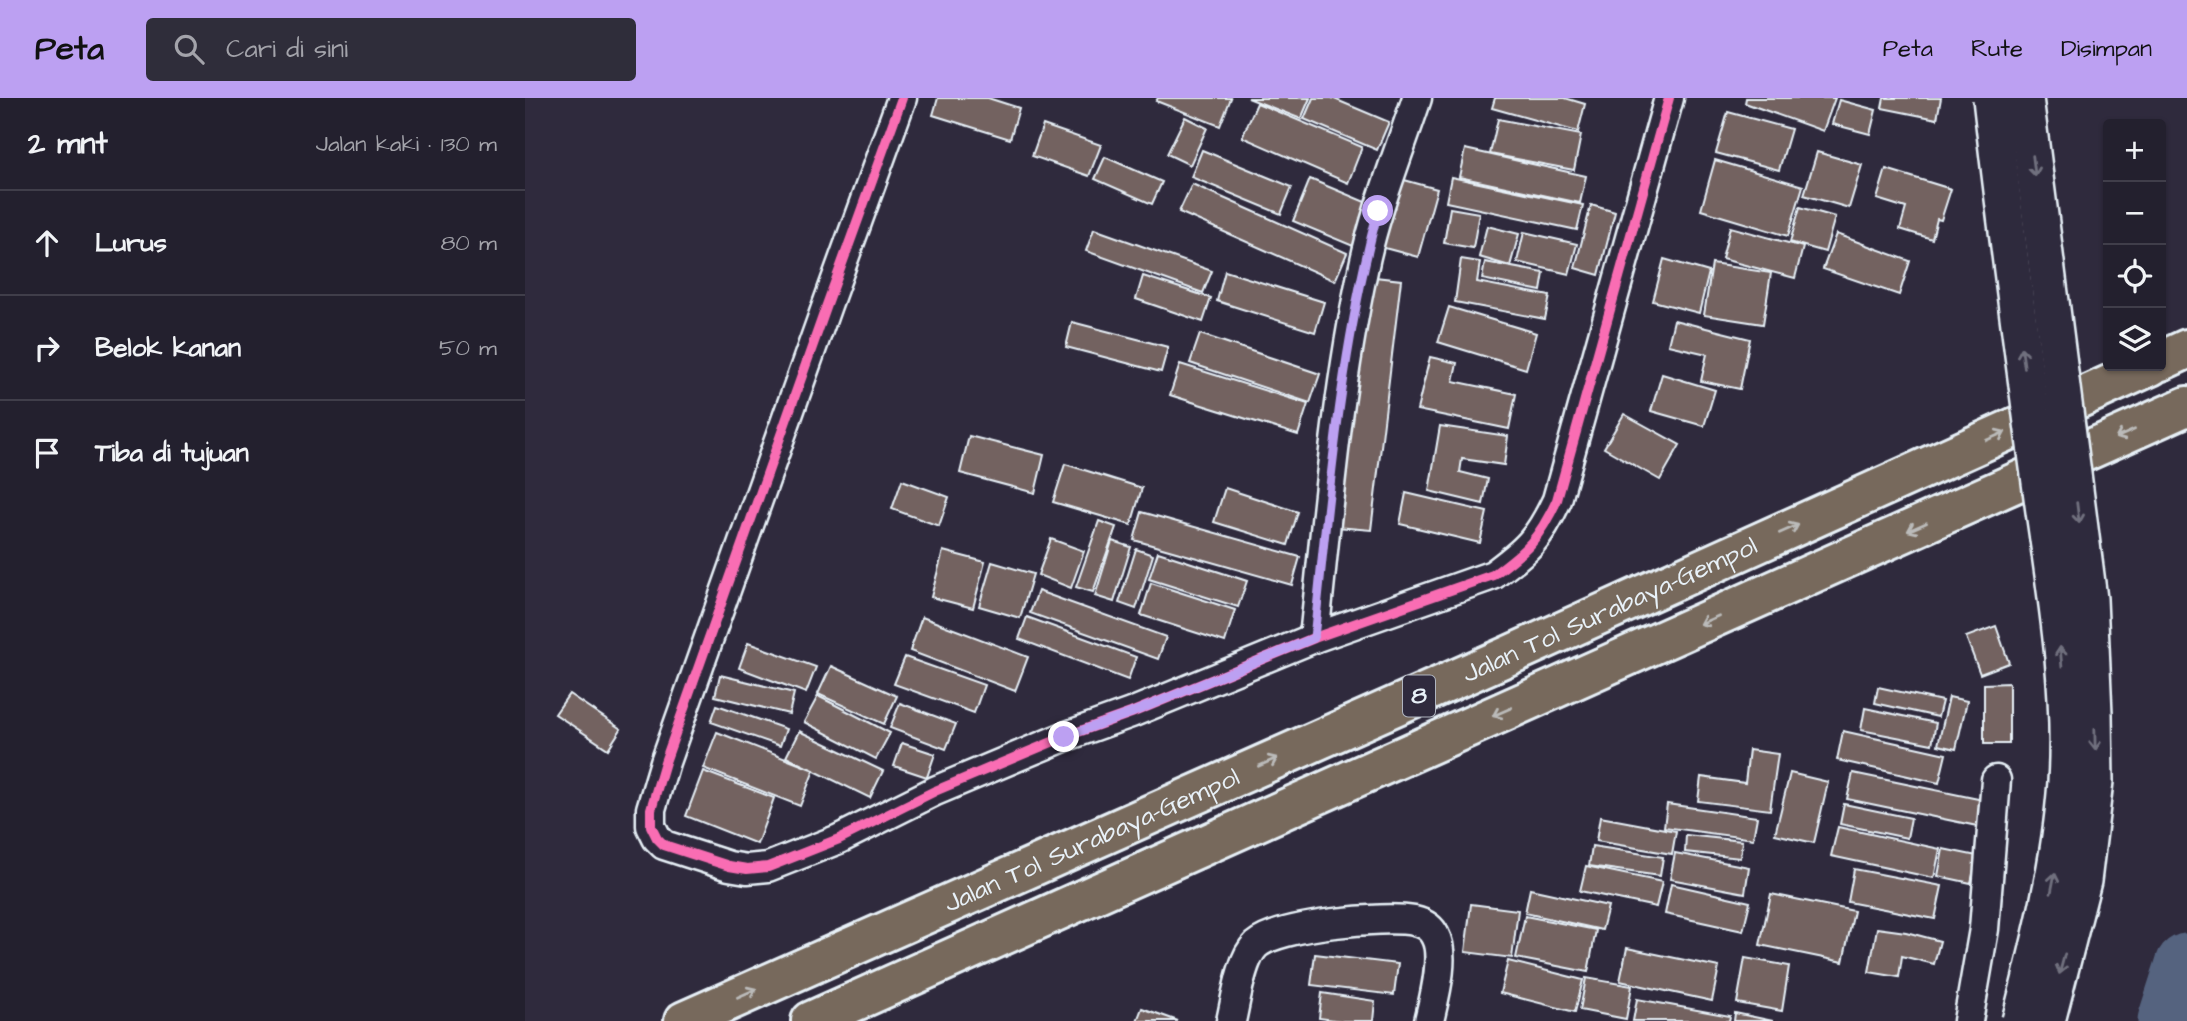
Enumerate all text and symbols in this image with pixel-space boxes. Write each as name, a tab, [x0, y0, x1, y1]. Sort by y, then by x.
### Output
search box	[146, 18, 636, 81]
text: Peta	[35, 26, 104, 72]
icon: search	[170, 30, 208, 68]
text: Cari di sini	[226, 31, 348, 67]
text: Peta	[1883, 32, 1933, 66]
text: Rute	[1971, 32, 2023, 66]
text: Disimpan	[2061, 32, 2152, 66]
map controls	[2103, 119, 2166, 371]
button: +	[2103, 119, 2166, 182]
text: 2 mnt	[28, 123, 108, 165]
text: Jalan kaki · 130 m	[316, 128, 497, 160]
one-way arrow	[2027, 154, 2040, 177]
button: −	[2103, 182, 2166, 245]
route start	[1362, 195, 1393, 226]
icon: ahead	[28, 224, 66, 262]
text: Lurus	[95, 225, 167, 261]
text: 80 m	[440, 227, 497, 259]
button: locate	[2103, 245, 2166, 308]
button: layers	[2103, 308, 2166, 371]
icon: right	[28, 329, 66, 367]
text: Belok kanan	[95, 330, 241, 366]
text: 50 m	[439, 332, 497, 364]
one-way arrow	[2017, 347, 2030, 370]
one-way arrow	[2115, 428, 2136, 441]
one-way arrow	[1985, 429, 2006, 442]
icon: arrive	[28, 434, 66, 472]
text: Tiba di tujuan	[95, 435, 249, 471]
one-way arrow	[2071, 501, 2084, 524]
one-way arrow	[1907, 521, 1928, 534]
one-way arrow	[1778, 522, 1799, 535]
street label: Jalan Tol Surabaya–Gempol	[1457, 528, 1763, 692]
one-way arrow	[1699, 614, 1720, 627]
one-way arrow	[2055, 646, 2068, 669]
road number: 8	[1403, 676, 1435, 716]
one-way arrow	[1491, 706, 1513, 719]
route end	[1048, 721, 1079, 752]
one-way arrow	[2088, 728, 2102, 751]
one-way arrow	[1257, 755, 1278, 768]
street label: Jalan Tol Surabaya–Gempol	[938, 759, 1245, 922]
one-way arrow	[2047, 872, 2060, 895]
one-way arrow	[2054, 952, 2067, 974]
one-way arrow	[735, 986, 757, 999]

